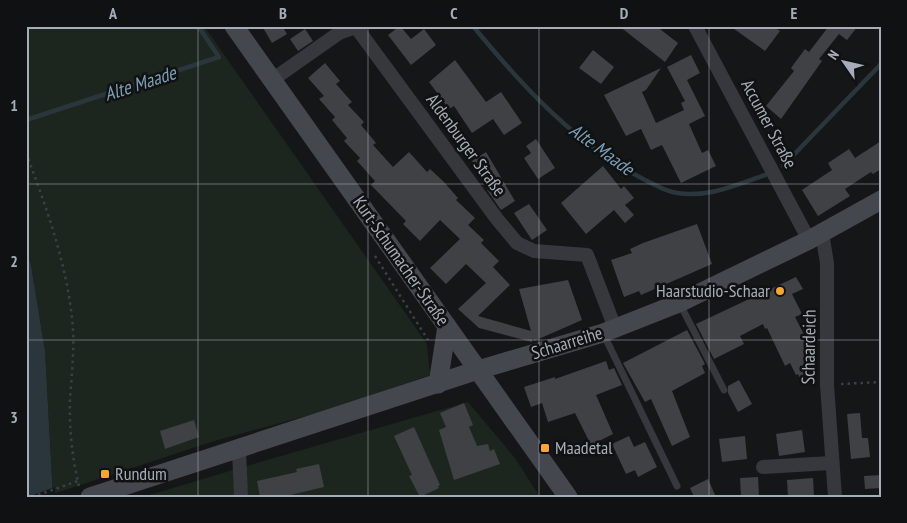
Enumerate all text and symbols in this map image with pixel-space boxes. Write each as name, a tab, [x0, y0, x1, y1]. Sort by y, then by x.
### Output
text: A	[108, 3, 118, 23]
text: B	[279, 3, 287, 23]
text: C	[450, 3, 458, 23]
text: D	[620, 3, 629, 23]
text: E	[791, 3, 798, 23]
north arrow	[820, 38, 870, 88]
text: N	[824, 47, 843, 63]
water label: Alte Maade	[101, 60, 180, 106]
street label: Accumer Straße	[736, 75, 802, 172]
street label: Aldenburger Straße	[421, 89, 511, 201]
text: 1	[10, 95, 18, 115]
water label: Alte Maade	[565, 118, 640, 181]
street label: Kurt-Schumacher-Straße	[348, 191, 455, 330]
text: 2	[10, 251, 18, 271]
place label: Haarstudio-Schaar	[656, 279, 770, 302]
marker: Haarstudio-Schaar	[774, 285, 786, 297]
street label: Schaardeich	[796, 309, 821, 385]
street label: Schaarreihe	[529, 321, 605, 364]
text: 3	[10, 407, 18, 427]
place label: Maadetal	[555, 436, 613, 459]
marker: Maadetal	[539, 442, 551, 454]
place label: Rundum	[115, 462, 167, 485]
marker: Rundum	[99, 468, 111, 480]

